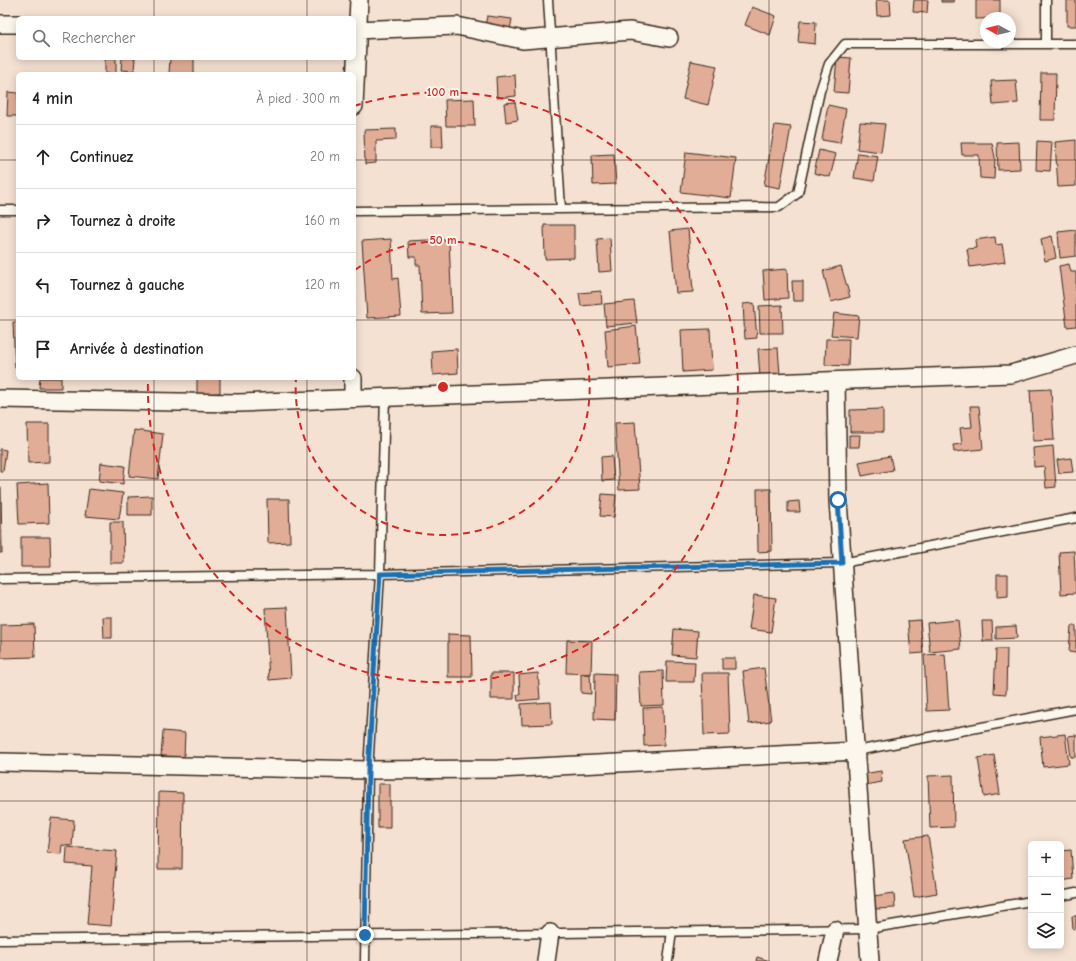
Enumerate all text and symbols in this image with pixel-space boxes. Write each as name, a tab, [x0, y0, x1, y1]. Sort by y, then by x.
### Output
north arrow	[980, 12, 1016, 48]
search box	[16, 16, 356, 60]
icon: search	[30, 27, 52, 49]
text: Rechercher	[62, 29, 135, 47]
text: 100 m	[427, 85, 459, 99]
text: 4 min	[32, 89, 73, 108]
text: À pied · 300 m	[256, 91, 340, 106]
icon: ahead	[32, 146, 54, 168]
text: Continuez	[70, 148, 133, 166]
text: 20 m	[310, 149, 340, 164]
icon: right	[32, 210, 54, 232]
text: Tournez à droite	[70, 212, 175, 230]
text: 160 m	[305, 213, 340, 228]
text: 50 m	[429, 233, 457, 247]
icon: left	[32, 274, 54, 296]
text: Tournez à gauche	[70, 276, 184, 294]
text: 120 m	[305, 277, 340, 292]
icon: arrive	[32, 338, 54, 360]
text: Arrivée à destination	[70, 340, 204, 358]
centre of rings	[436, 380, 450, 394]
route start	[829, 491, 847, 509]
map controls	[1028, 841, 1064, 949]
button: +	[1028, 841, 1064, 877]
button: −	[1028, 877, 1064, 913]
button: layers	[1028, 913, 1064, 949]
route end	[356, 926, 374, 944]

